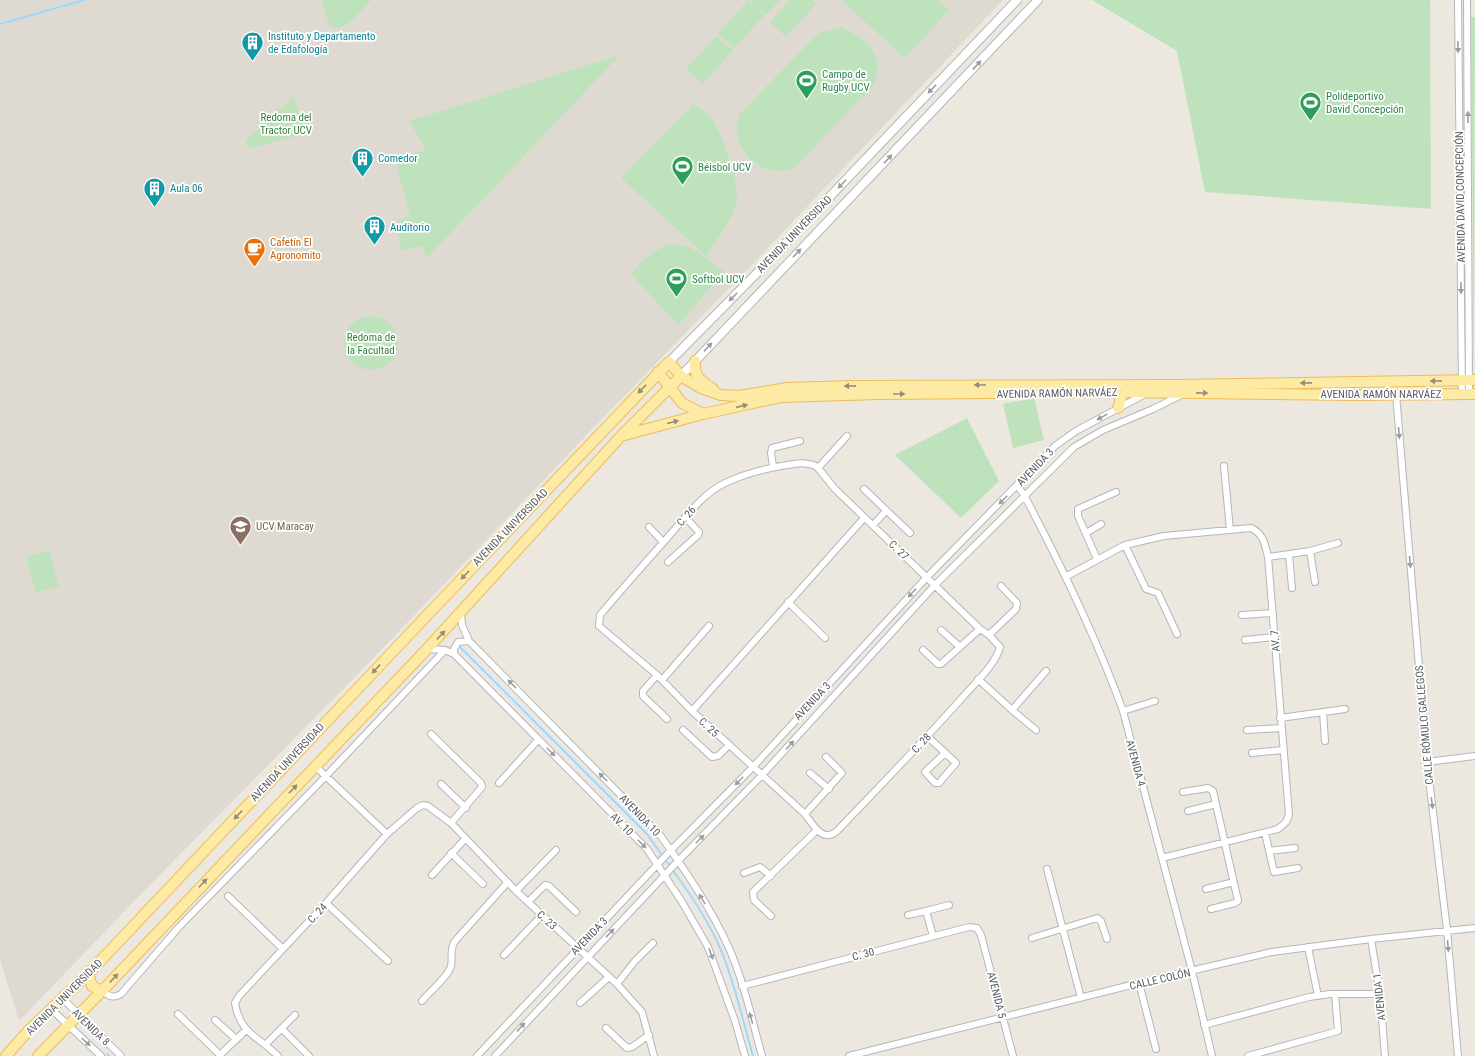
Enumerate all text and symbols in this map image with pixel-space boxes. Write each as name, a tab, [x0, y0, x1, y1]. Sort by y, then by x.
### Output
building icon: Instituto y Departamento de Edafología	[240, 29, 266, 62]
place label: Instituto y Departamento de Edafología	[268, 30, 376, 56]
one-way arrow	[1455, 41, 1461, 54]
one-way arrow	[972, 60, 982, 70]
sports icon: Campo de Rugby UCV	[794, 67, 820, 100]
place label: Campo de Rugby UCV	[822, 68, 870, 94]
one-way arrow	[928, 85, 937, 94]
sports icon: Polideportivo David Concepción	[1298, 89, 1324, 122]
place label: Polideportivo David Concepción	[1326, 90, 1404, 116]
one-way arrow	[1465, 110, 1471, 123]
park label: Redoma del Tractor UCV	[260, 111, 312, 137]
street label: AVENIDA DAVID CONCEPCIÓN	[1453, 131, 1468, 263]
building icon: Comedor	[349, 145, 375, 178]
place label: Comedor	[378, 152, 418, 165]
sports icon: Béisbol UCV	[670, 154, 696, 187]
one-way arrow	[883, 154, 893, 164]
place label: Béisbol UCV	[698, 161, 751, 174]
building icon: Aula 06	[141, 175, 167, 208]
one-way arrow	[838, 179, 847, 189]
place label: Aula 06	[170, 182, 203, 195]
street label: AVENIDA UNIVERSIDAD	[754, 193, 835, 276]
building icon: Auditorio	[362, 214, 388, 247]
place label: Auditorio	[390, 221, 430, 234]
cafe icon: Cafetín El Agronomito	[242, 235, 268, 268]
place label: Cafetín El Agronomito	[270, 236, 321, 262]
one-way arrow	[793, 248, 802, 258]
sports icon: Softbol UCV	[664, 266, 690, 299]
place label: Softbol UCV	[692, 273, 745, 286]
one-way arrow	[1458, 282, 1464, 295]
one-way arrow	[728, 292, 738, 302]
park label: Redoma de la Facultad	[347, 331, 395, 357]
one-way arrow	[703, 342, 713, 352]
one-way arrow	[1429, 378, 1442, 384]
one-way arrow	[1300, 379, 1312, 386]
one-way arrow	[973, 382, 986, 388]
one-way arrow	[843, 383, 856, 389]
one-way arrow	[637, 384, 646, 394]
street label: AVENIDA RAMÓN NARVÁEZ	[996, 386, 1118, 401]
street label: AVENIDA RAMÓN NARVÁEZ	[1321, 388, 1442, 401]
one-way arrow	[1196, 390, 1209, 396]
one-way arrow	[893, 391, 906, 397]
one-way arrow	[736, 403, 748, 409]
one-way arrow	[1096, 413, 1108, 420]
one-way arrow	[667, 419, 679, 425]
one-way arrow	[1395, 427, 1402, 439]
street label: AVENIDA 3	[1014, 446, 1057, 489]
street label: AVENIDA UNIVERSIDAD	[470, 486, 551, 569]
one-way arrow	[998, 495, 1008, 505]
street label: C. 26	[674, 504, 699, 529]
school or university icon: UCV Maracay	[227, 513, 253, 546]
place label: UCV Maracay	[256, 520, 314, 533]
street label: C. 27	[886, 538, 911, 563]
one-way arrow	[1407, 556, 1413, 568]
one-way arrow	[460, 570, 470, 580]
one-way arrow	[908, 588, 917, 598]
one-way arrow	[436, 629, 445, 640]
street label: AV. 7	[1268, 630, 1283, 652]
one-way arrow	[371, 664, 380, 674]
street label: CALLE RÓMULO GALLEGOS	[1413, 665, 1436, 785]
one-way arrow	[507, 679, 517, 689]
street label: AVENIDA 3	[791, 680, 833, 723]
street label: C. 25	[696, 715, 721, 740]
street label: AVENIDA UNIVERSIDAD	[248, 720, 327, 804]
street label: C. 28	[909, 731, 934, 756]
street label: AVENIDA 4	[1123, 738, 1148, 788]
one-way arrow	[785, 740, 795, 750]
one-way arrow	[546, 747, 556, 757]
one-way arrow	[598, 772, 608, 782]
one-way arrow	[734, 776, 744, 786]
one-way arrow	[288, 784, 298, 794]
street label: AVENIDA 10	[617, 792, 663, 839]
one-way arrow	[1429, 797, 1435, 809]
one-way arrow	[234, 810, 243, 819]
street label: AV. 10	[607, 810, 636, 839]
one-way arrow	[695, 834, 705, 844]
one-way arrow	[637, 839, 647, 849]
one-way arrow	[198, 878, 208, 888]
one-way arrow	[698, 893, 705, 905]
street label: C. 24	[305, 900, 330, 926]
street label: C. 23	[534, 908, 559, 933]
street label: AVENIDA 3	[568, 915, 611, 958]
one-way arrow	[605, 928, 615, 938]
one-way arrow	[1445, 940, 1452, 952]
street label: C. 30	[851, 945, 876, 964]
one-way arrow	[708, 949, 714, 961]
street label: AVENIDA UNIVERSIDAD	[23, 956, 105, 1038]
street label: CALLE COLÓN	[1128, 966, 1192, 993]
street label: AVENIDA 5	[984, 970, 1009, 1020]
one-way arrow	[109, 973, 119, 983]
street label: AVENIDA 1	[1371, 973, 1388, 1021]
street label: AVENIDA 8	[69, 1006, 112, 1049]
one-way arrow	[748, 1012, 754, 1024]
one-way arrow	[516, 1023, 525, 1032]
one-way arrow	[81, 1038, 92, 1047]

